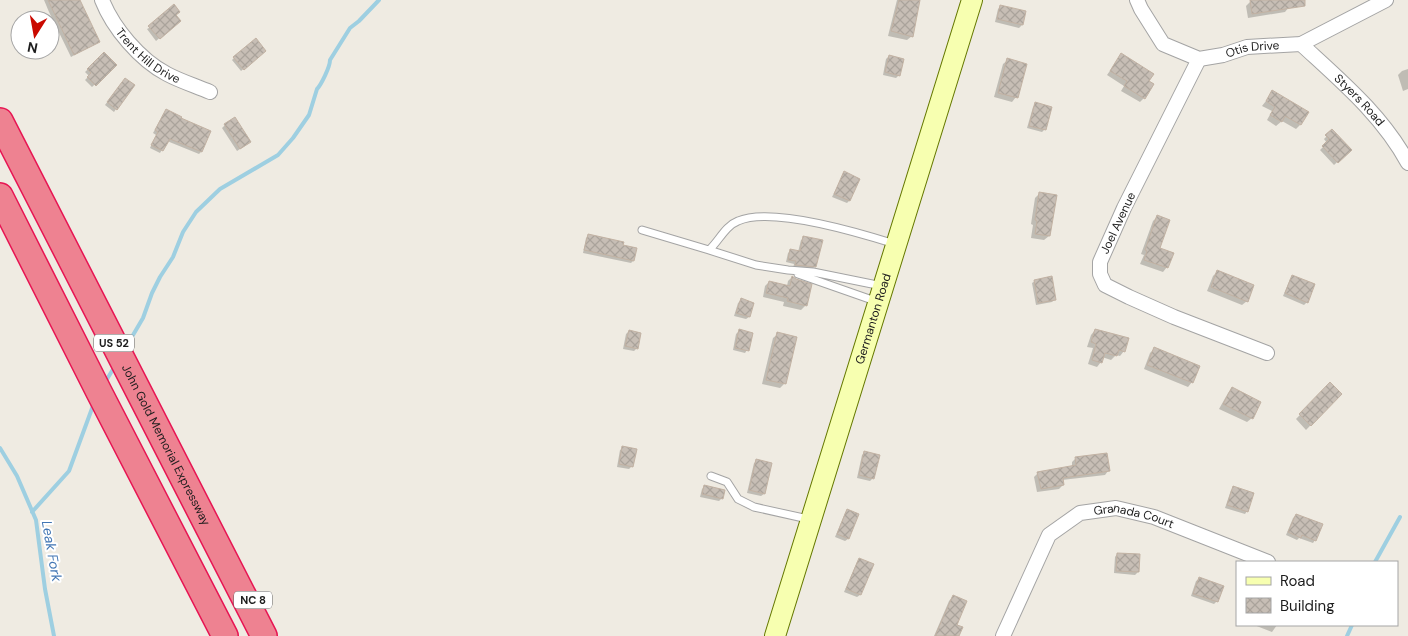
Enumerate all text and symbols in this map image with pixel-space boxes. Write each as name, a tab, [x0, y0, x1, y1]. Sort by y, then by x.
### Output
north arrow	[10, 10, 60, 60]
street label: Trent Hill Drive	[112, 25, 183, 87]
street label: Otis Drive	[1223, 37, 1280, 62]
text: N	[26, 38, 39, 58]
street label: Styers Road	[1331, 71, 1388, 129]
street label: Joel Avenue	[1097, 189, 1139, 257]
street label: Germanton Road	[852, 271, 895, 366]
road number: US 52	[94, 334, 134, 352]
street label: John Gold Memorial Expressway	[118, 361, 214, 529]
street label: Granada Court	[1092, 500, 1177, 532]
water label: Leak Fork	[38, 519, 66, 584]
legend	[1236, 561, 1398, 626]
text: Road	[1280, 571, 1315, 591]
road number: NC 8	[234, 592, 272, 608]
text: Building	[1280, 596, 1335, 616]

